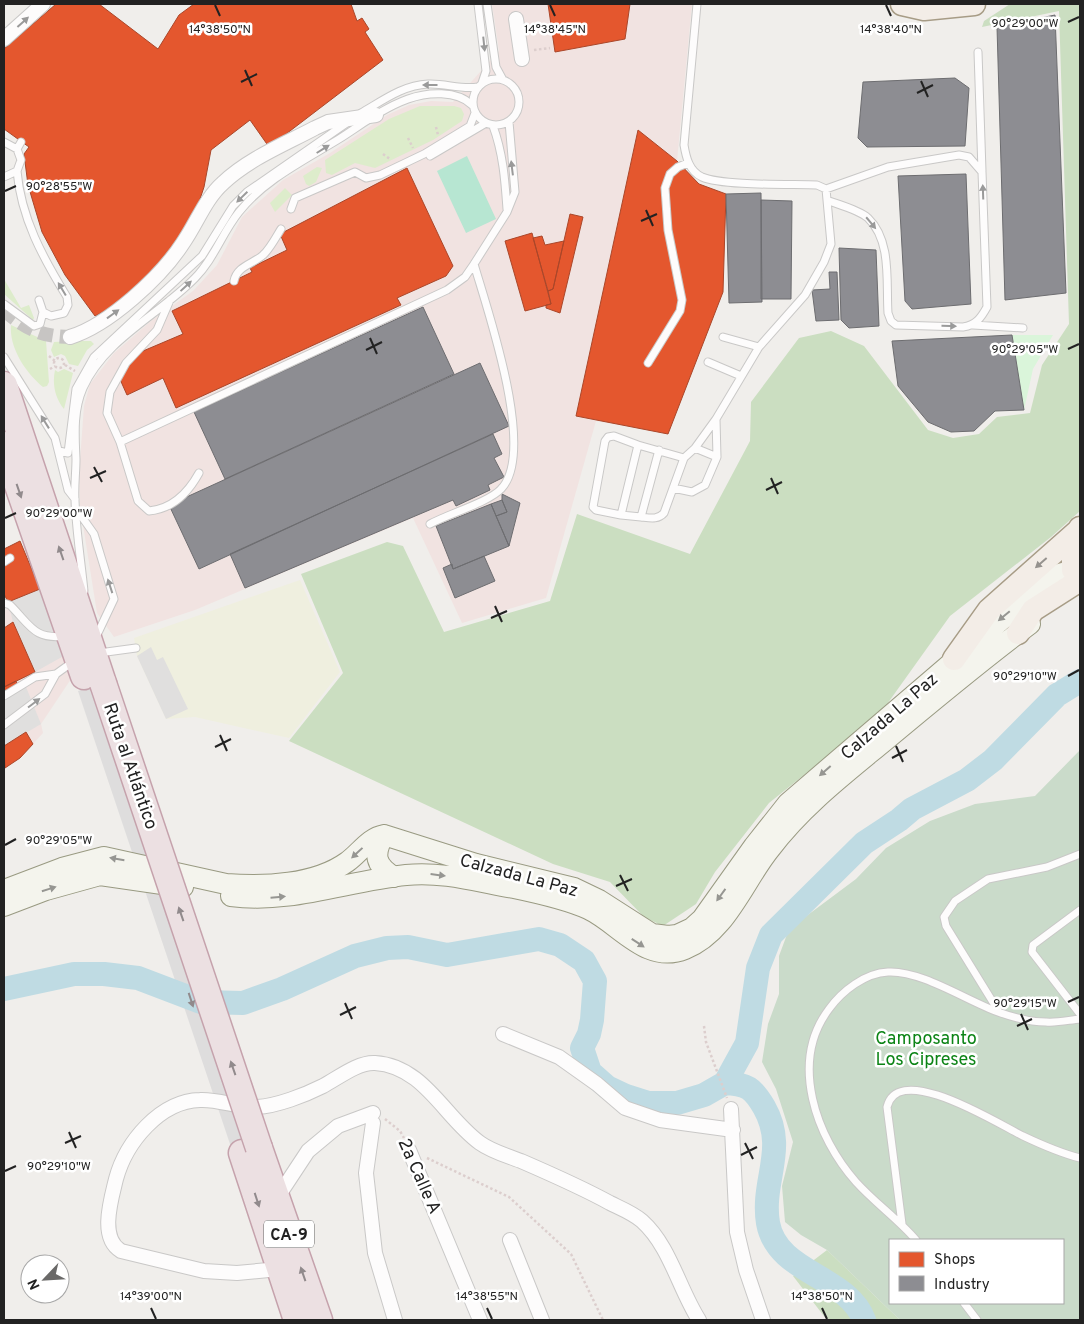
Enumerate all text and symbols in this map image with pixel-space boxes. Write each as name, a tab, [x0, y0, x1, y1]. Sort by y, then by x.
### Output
one-way arrow	[17, 16, 29, 28]
text: 90°29'00"W	[992, 16, 1059, 32]
text: 14°38'50"N	[189, 22, 251, 38]
text: 14°38'45"N	[524, 22, 586, 38]
text: 14°38'40"N	[860, 22, 922, 38]
one-way arrow	[480, 36, 488, 52]
one-way arrow	[421, 81, 437, 89]
one-way arrow	[317, 144, 330, 153]
one-way arrow	[508, 159, 516, 175]
text: 90°28'55"W	[26, 179, 92, 195]
one-way arrow	[979, 184, 987, 200]
one-way arrow	[236, 191, 248, 203]
one-way arrow	[866, 216, 877, 229]
one-way arrow	[180, 280, 192, 292]
one-way arrow	[58, 283, 67, 296]
one-way arrow	[106, 309, 120, 319]
one-way arrow	[941, 323, 957, 331]
text: 90°29'05"W	[992, 342, 1058, 358]
one-way arrow	[40, 415, 50, 428]
one-way arrow	[16, 484, 24, 499]
text: 90°29'00"W	[26, 506, 93, 522]
one-way arrow	[56, 546, 64, 561]
one-way arrow	[1035, 557, 1047, 569]
one-way arrow	[105, 578, 113, 593]
one-way arrow	[999, 610, 1011, 622]
street label: Calzada La Paz	[836, 669, 943, 766]
text: 90°29'10"W	[993, 669, 1057, 685]
one-way arrow	[27, 698, 41, 708]
street label: Ruta al Atlántico	[97, 700, 162, 833]
one-way arrow	[819, 765, 831, 777]
text: 90°29'05"W	[26, 833, 92, 849]
one-way arrow	[352, 847, 364, 859]
street label: Calzada La Paz	[457, 850, 580, 903]
one-way arrow	[109, 855, 125, 863]
one-way arrow	[430, 871, 446, 879]
one-way arrow	[42, 885, 57, 892]
one-way arrow	[716, 888, 726, 901]
one-way arrow	[270, 893, 286, 901]
one-way arrow	[177, 906, 185, 921]
one-way arrow	[632, 939, 645, 948]
one-way arrow	[188, 993, 196, 1008]
text: 90°29'15"W	[993, 996, 1057, 1012]
park label: Camposanto Los Cipreses	[875, 1028, 977, 1072]
one-way arrow	[228, 1060, 236, 1075]
street label: 2a Calle A	[392, 1135, 446, 1218]
text: 90°29'10"W	[27, 1159, 91, 1175]
one-way arrow	[254, 1192, 261, 1207]
road number: CA-9	[264, 1220, 314, 1248]
legend	[889, 1239, 1064, 1304]
text: Shops	[934, 1251, 975, 1270]
north arrow	[20, 1254, 70, 1304]
one-way arrow	[299, 1266, 307, 1281]
text: N	[25, 1276, 44, 1292]
text: Industry	[934, 1276, 990, 1295]
text: 14°39'00"N	[120, 1289, 182, 1305]
text: 14°38'55"N	[456, 1289, 518, 1305]
text: 14°38'50"N	[791, 1289, 853, 1305]

